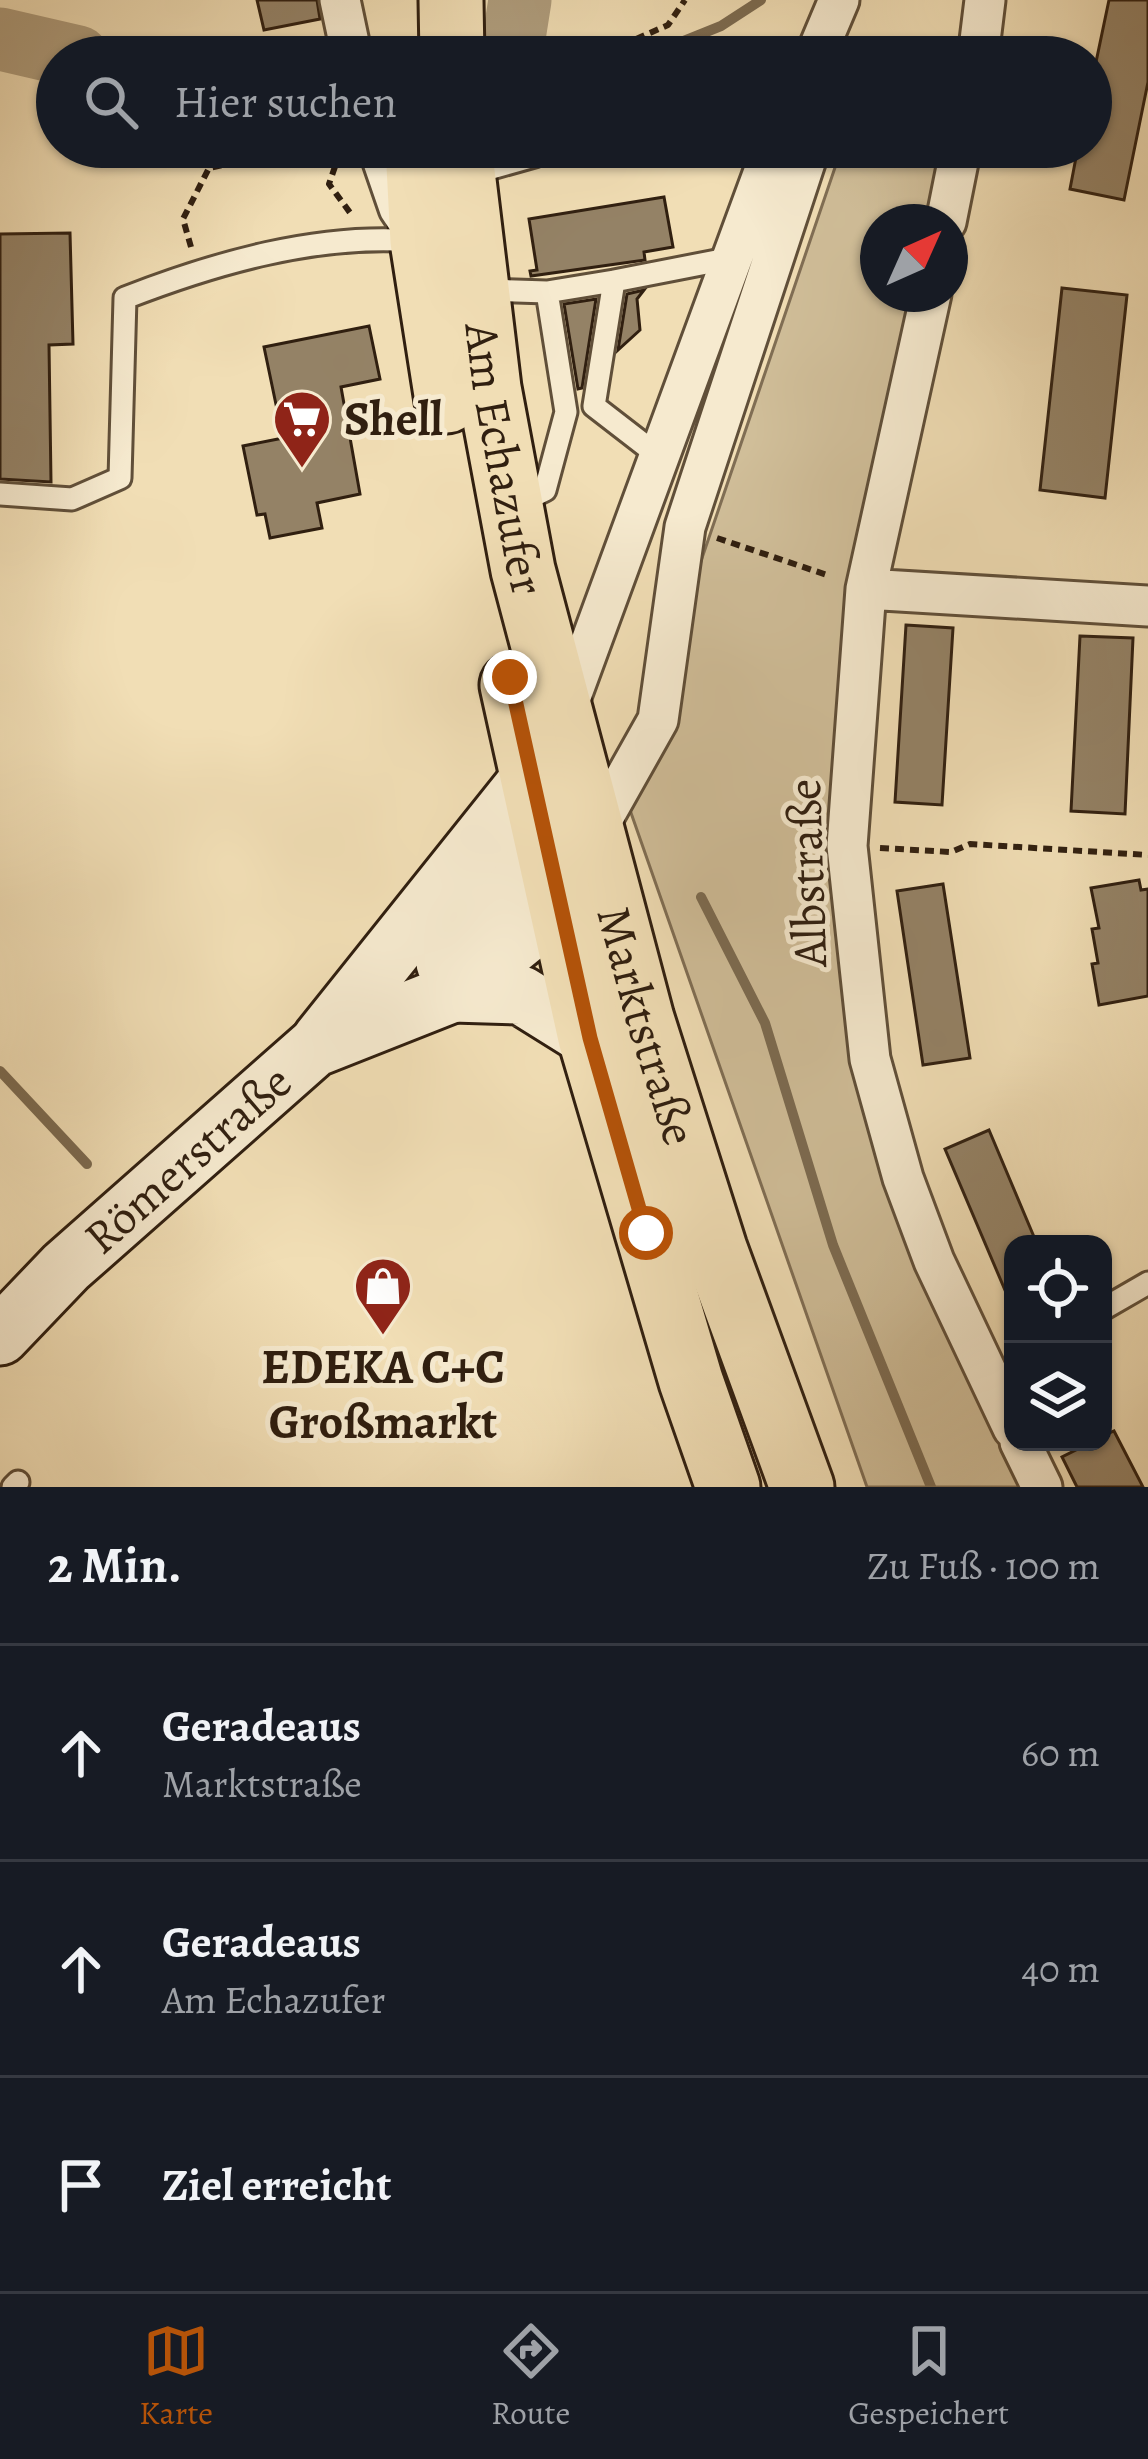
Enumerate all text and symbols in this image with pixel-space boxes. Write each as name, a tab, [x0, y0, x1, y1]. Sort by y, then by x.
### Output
search box	[36, 36, 1112, 168]
icon: search	[78, 69, 144, 135]
text: Hier suchen	[174, 71, 397, 133]
north arrow	[860, 204, 968, 312]
street label: Am Echazufer	[448, 318, 561, 602]
place label: Shell	[344, 386, 443, 452]
supermarket icon: Shell	[271, 388, 333, 470]
route end	[483, 650, 537, 704]
street label: Albstraße	[771, 778, 843, 969]
street label: Marktstraße	[581, 899, 713, 1153]
street label: Römerstraße	[70, 1050, 306, 1269]
route start	[619, 1206, 673, 1260]
map controls	[1004, 1235, 1112, 1451]
button: locate	[1004, 1235, 1112, 1343]
shop icon: EDEKA C+C Großmarkt	[352, 1255, 414, 1337]
place label: EDEKA C+C Großmarkt	[261, 1334, 505, 1455]
button: layers	[1004, 1343, 1112, 1451]
text: 2 Min.	[48, 1530, 182, 1600]
text: Zu Fuß · 100 m	[867, 1539, 1100, 1592]
text: Geradeaus	[162, 1695, 361, 1757]
icon: ahead	[48, 1720, 114, 1786]
text: 60 m	[1021, 1726, 1100, 1779]
text: Marktstraße	[162, 1757, 362, 1810]
text: Geradeaus	[162, 1911, 361, 1973]
icon: ahead	[48, 1936, 114, 2002]
text: 40 m	[1021, 1942, 1100, 1995]
text: Am Echazufer	[162, 1973, 385, 2026]
icon: arrive	[48, 2152, 114, 2218]
text: Ziel erreicht	[162, 2154, 391, 2216]
tab: Karte	[139, 2318, 213, 2435]
tab: Route	[491, 2318, 570, 2435]
tab: Gespeichert	[848, 2318, 1009, 2435]

